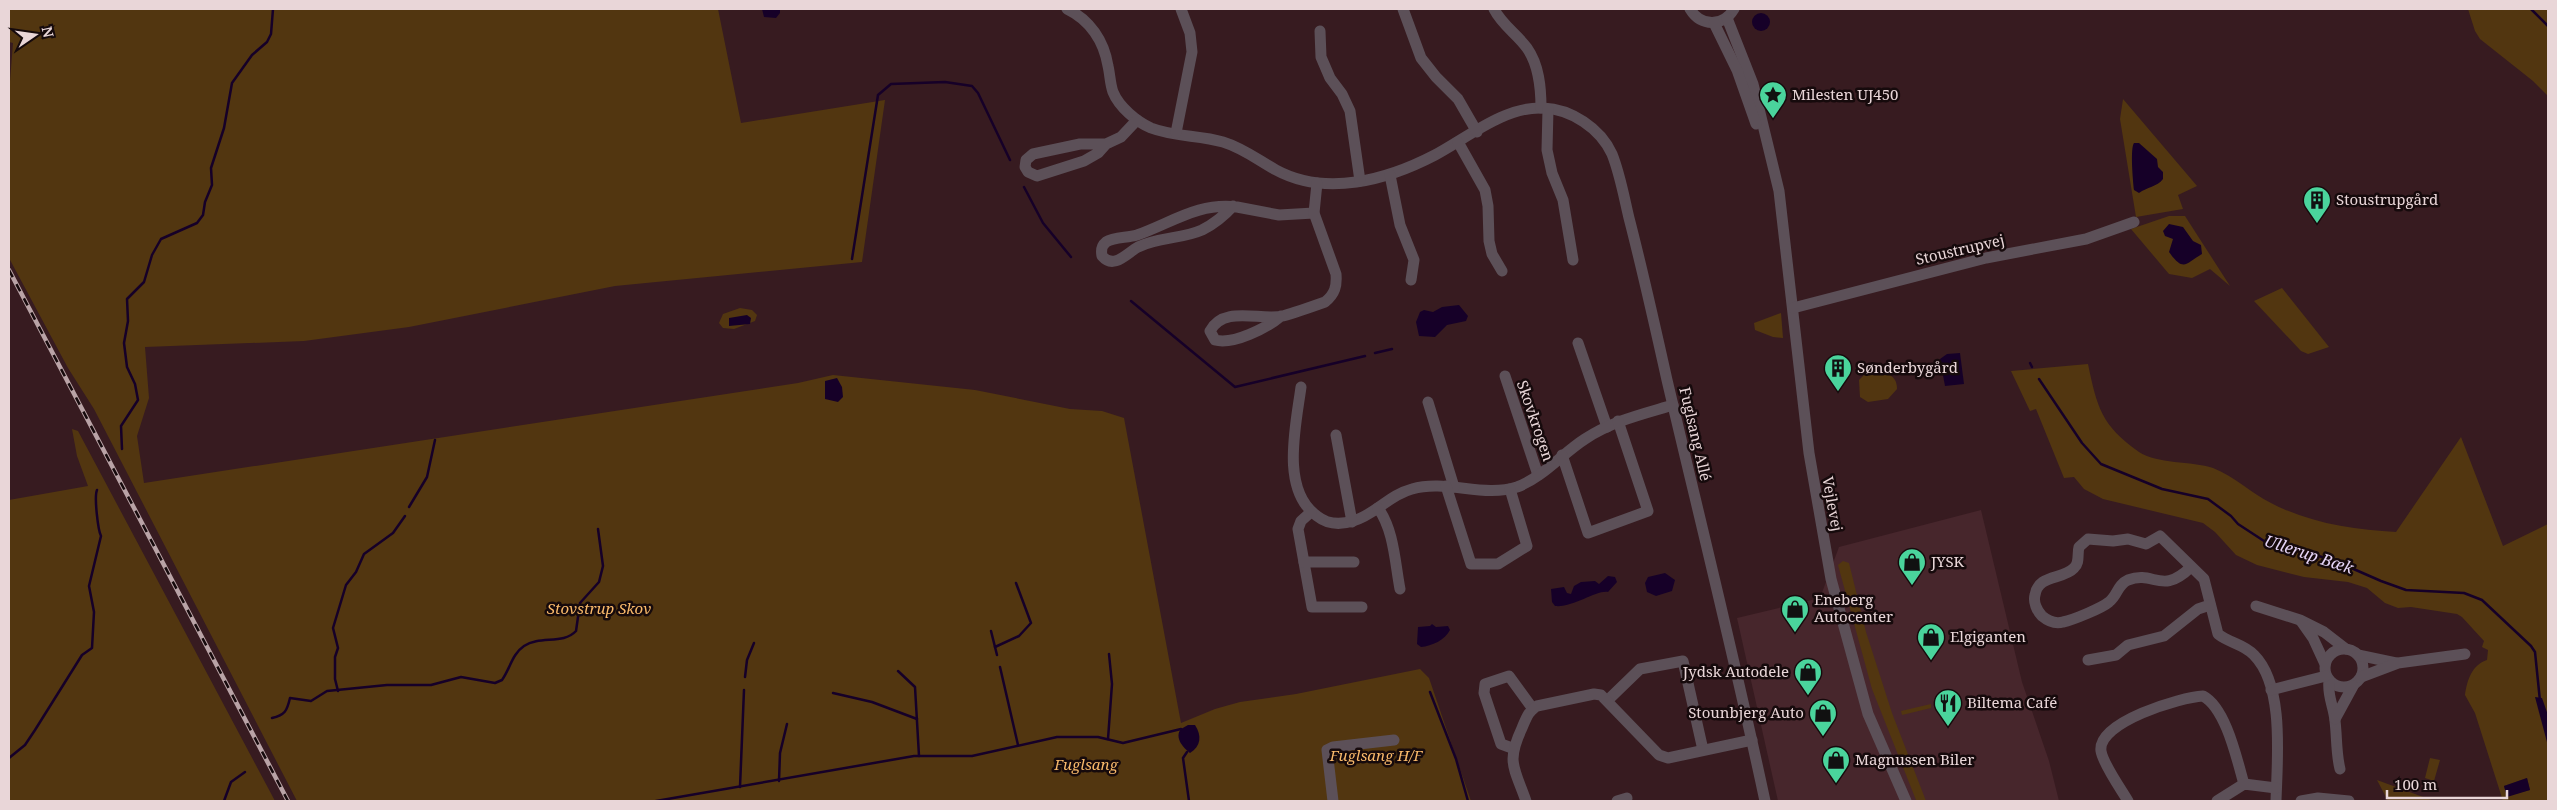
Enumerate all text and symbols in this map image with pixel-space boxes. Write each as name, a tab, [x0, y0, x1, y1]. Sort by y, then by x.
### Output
north arrow	[10, 10, 60, 60]
text: N	[38, 24, 59, 39]
place icon: Milesten UJ450	[1758, 80, 1788, 119]
place label: Milesten UJ450	[1792, 84, 1898, 104]
building icon: Stoustrupgård	[2302, 185, 2332, 224]
place label: Stoustrupgård	[2336, 189, 2438, 209]
street label: Stoustrupvej	[1913, 229, 2006, 269]
building icon: Sønderbygård	[1823, 353, 1853, 392]
place label: Sønderbygård	[1857, 357, 1958, 377]
street label: Skovkrogen	[1513, 378, 1559, 464]
street label: Fuglsang Allé	[1675, 385, 1716, 483]
street label: Vejlevej	[1818, 475, 1848, 533]
water label: Ullerup Bæk	[2262, 529, 2357, 579]
shop icon: JYSK	[1897, 547, 1927, 586]
place label: JYSK	[1930, 551, 1965, 571]
place label: Eneberg Autocenter	[1814, 589, 1893, 626]
shop icon: Eneberg Autocenter	[1780, 594, 1810, 633]
park label: Stovstrup Skov	[547, 598, 651, 618]
shop icon: Elgiganten	[1916, 622, 1946, 661]
place label: Elgiganten	[1950, 626, 2026, 646]
shop icon: Jydsk Autodele	[1793, 657, 1823, 696]
place label: Jydsk Autodele	[1682, 661, 1789, 681]
restaurant icon: Biltema Café	[1933, 688, 1963, 727]
place label: Biltema Café	[1967, 692, 2057, 712]
shop icon: Stounbjerg Auto	[1808, 698, 1838, 737]
place label: Stounbjerg Auto	[1688, 702, 1804, 722]
park label: Fuglsang H/F	[1329, 745, 1423, 765]
shop icon: Magnussen Biler	[1821, 745, 1851, 784]
place label: Magnussen Biler	[1855, 749, 1974, 769]
park label: Fuglsang	[1053, 754, 1119, 774]
scale bar	[2387, 768, 2507, 800]
text: 100 m	[2394, 774, 2437, 794]

